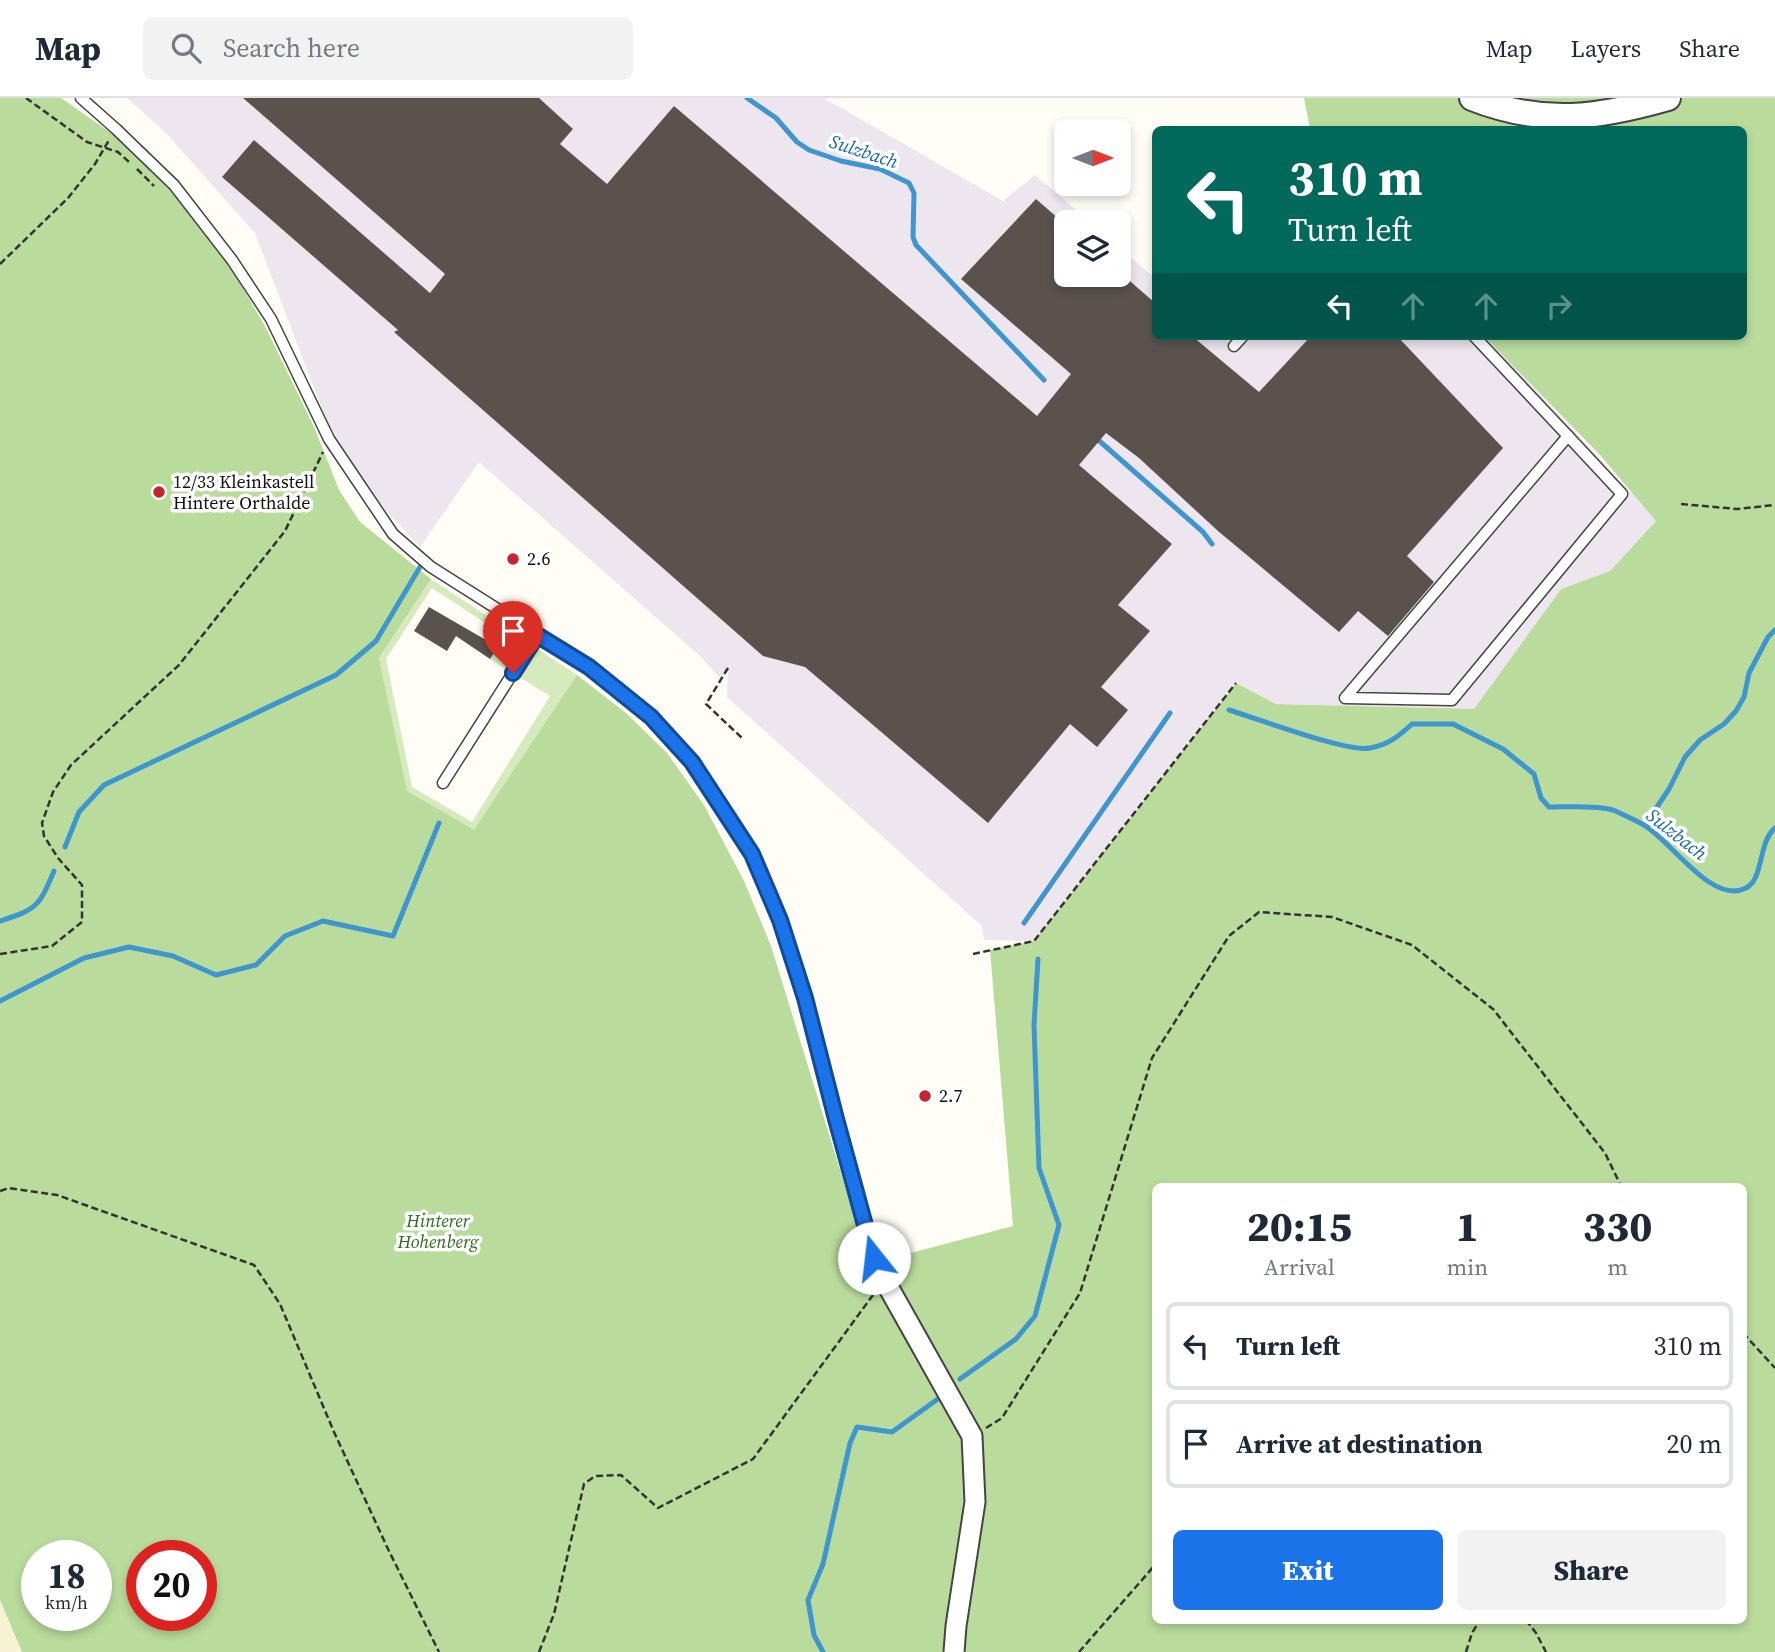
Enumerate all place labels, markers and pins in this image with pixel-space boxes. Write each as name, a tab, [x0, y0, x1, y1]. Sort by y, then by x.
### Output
place label: 12/33 Kleinkastell Hintere Orthalde	[173, 469, 314, 515]
marker: 12/33 Kleinkastell Hintere Orthalde	[151, 484, 167, 500]
place label: 2.6	[527, 546, 550, 571]
marker: 2.6	[505, 551, 521, 567]
pin	[483, 601, 543, 673]
place label: 2.7	[939, 1083, 962, 1108]
marker: 2.7	[917, 1088, 933, 1104]

